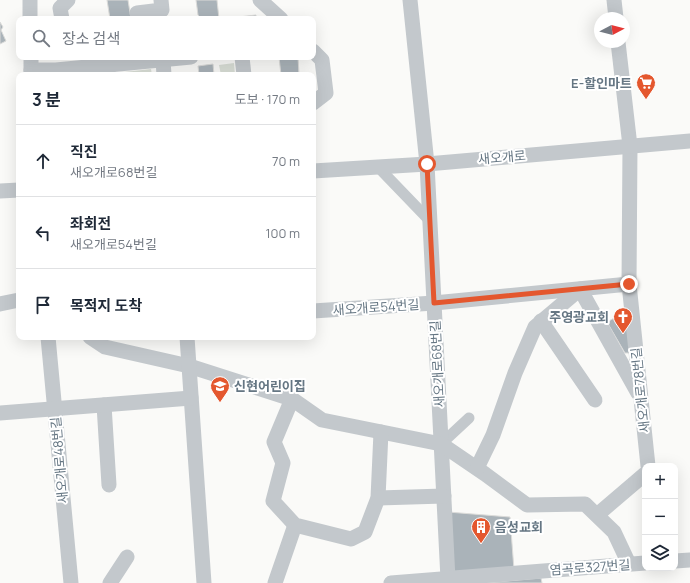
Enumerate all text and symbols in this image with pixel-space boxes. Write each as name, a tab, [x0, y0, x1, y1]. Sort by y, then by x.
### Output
north arrow	[594, 12, 630, 48]
search box	[16, 16, 316, 60]
icon: search	[30, 27, 52, 49]
text: 장소 검색	[62, 28, 120, 49]
supermarket icon: E-할인마트	[635, 72, 657, 100]
place label: E-할인마트	[571, 74, 632, 92]
text: 3 분	[32, 88, 61, 111]
text: 도보 · 170 m	[235, 90, 300, 108]
text: 직진	[70, 141, 98, 162]
street label: 새오개로	[477, 146, 527, 168]
icon: ahead	[32, 150, 54, 172]
text: 70 m	[272, 152, 300, 170]
route start	[418, 155, 436, 173]
text: 새오개로68번길	[70, 163, 157, 181]
text: 좌회전	[70, 213, 111, 234]
icon: left	[32, 222, 54, 244]
text: 100 m	[265, 224, 300, 242]
text: 새오개로54번길	[70, 235, 157, 253]
route end	[620, 275, 638, 293]
icon: arrive	[32, 294, 54, 316]
text: 목적지 도착	[70, 295, 142, 316]
street label: 새오개로54번길	[332, 295, 420, 319]
church icon: 주영광교회	[612, 306, 634, 334]
place label: 주영광교회	[549, 308, 609, 326]
street label: 새오개로68번길	[426, 320, 448, 408]
street label: 새오개로78번길	[627, 346, 653, 434]
school or university icon: 신현어린이집	[209, 375, 231, 403]
place label: 신현어린이집	[234, 377, 306, 395]
street label: 새오개로48번길	[46, 416, 72, 504]
map controls	[642, 463, 678, 571]
button: +	[642, 463, 678, 499]
button: −	[642, 499, 678, 535]
building icon: 음성교회	[470, 516, 492, 544]
place label: 음성교회	[495, 518, 543, 536]
button: layers	[642, 535, 678, 571]
street label: 염곡로327번길	[549, 555, 631, 579]

